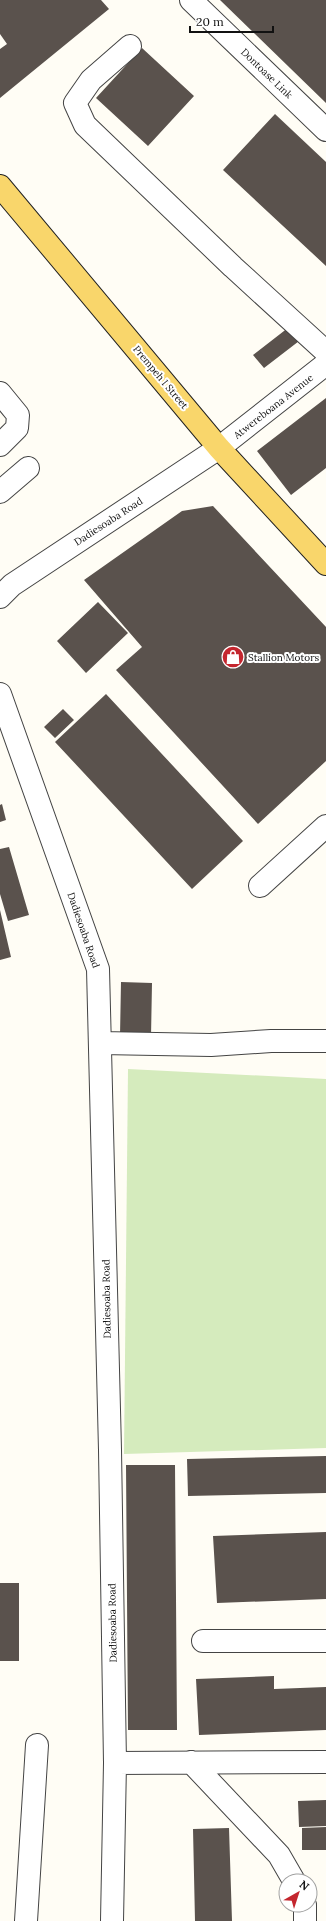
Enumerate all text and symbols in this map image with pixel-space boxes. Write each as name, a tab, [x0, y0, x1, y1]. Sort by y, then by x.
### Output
scale bar	[190, 8, 273, 34]
text: 20 m	[196, 14, 224, 29]
street label: Dontoase Link	[238, 45, 296, 102]
street label: Prempeh I Street	[130, 343, 191, 412]
street label: Atwereboana Avenue	[230, 371, 316, 442]
street label: Dadiesoaba Road	[72, 494, 145, 548]
shop icon: Stallion Motors	[220, 644, 246, 670]
place label: Stallion Motors	[248, 651, 319, 664]
street label: Dadiesoaba Road	[64, 891, 103, 970]
street label: Dadiesoaba Road	[99, 1259, 114, 1339]
street label: Dadiesoaba Road	[105, 1583, 120, 1663]
north arrow	[278, 1873, 318, 1913]
text: N	[297, 1877, 312, 1894]

